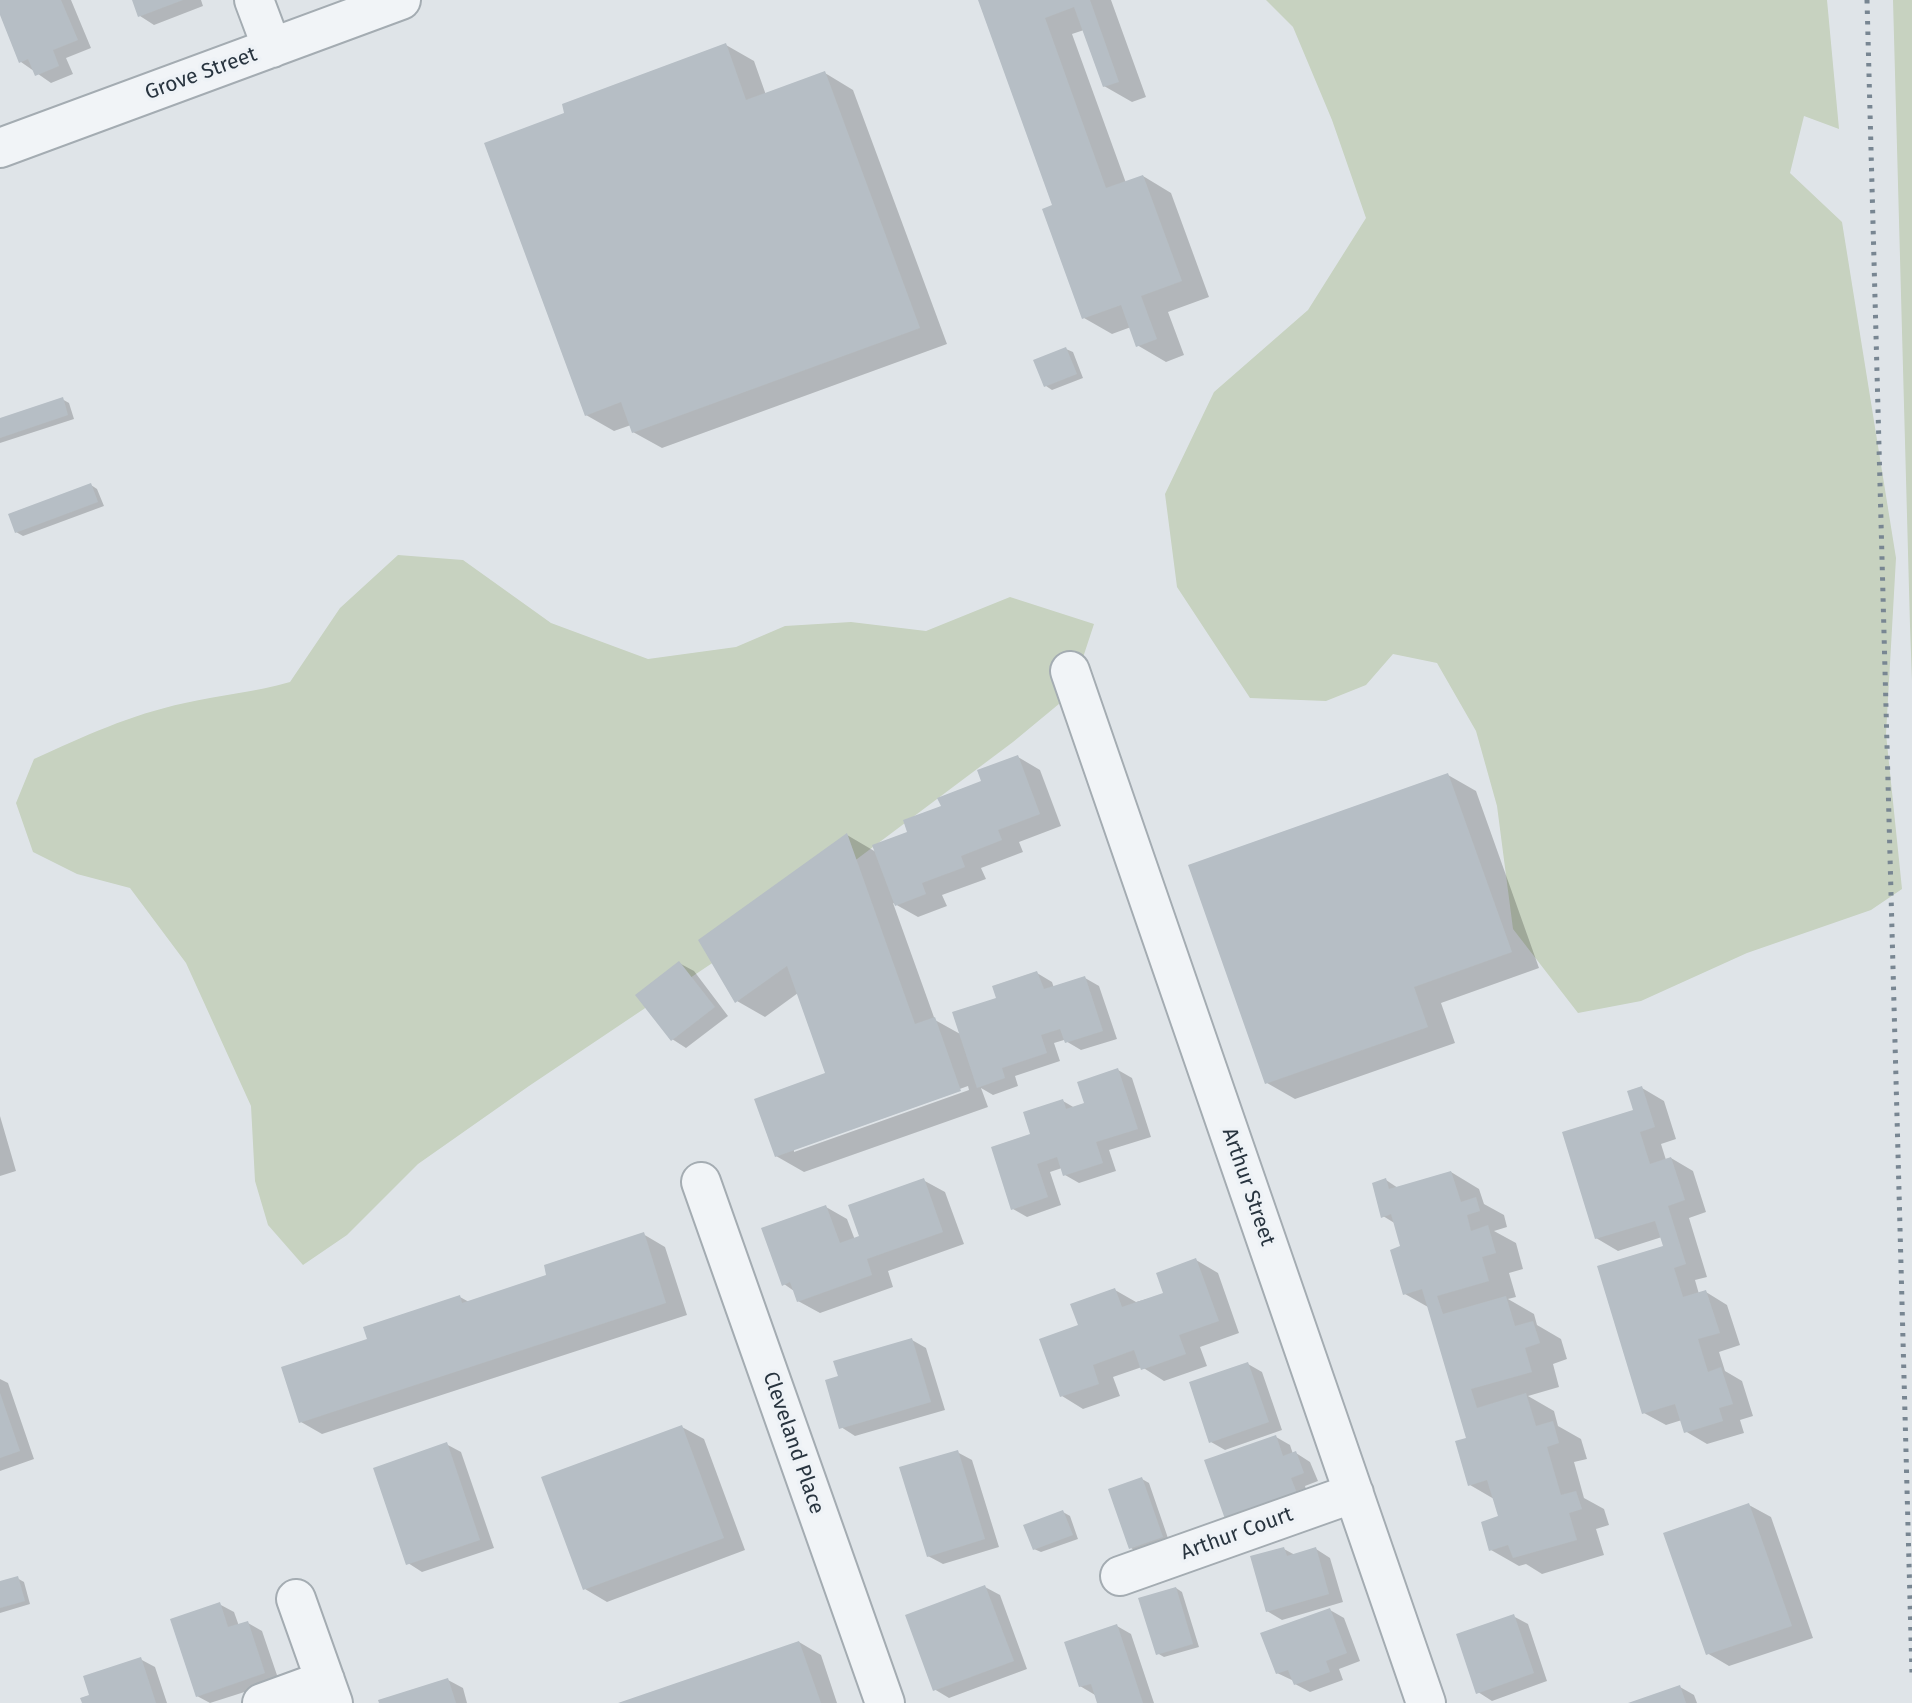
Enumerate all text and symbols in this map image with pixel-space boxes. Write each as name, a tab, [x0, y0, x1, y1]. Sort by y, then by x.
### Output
street label: Grove Street	[142, 42, 260, 106]
street label: Arthur Street	[1216, 1125, 1280, 1249]
street label: Cleveland Place	[757, 1368, 829, 1518]
street label: Arthur Court	[1178, 1502, 1296, 1566]

